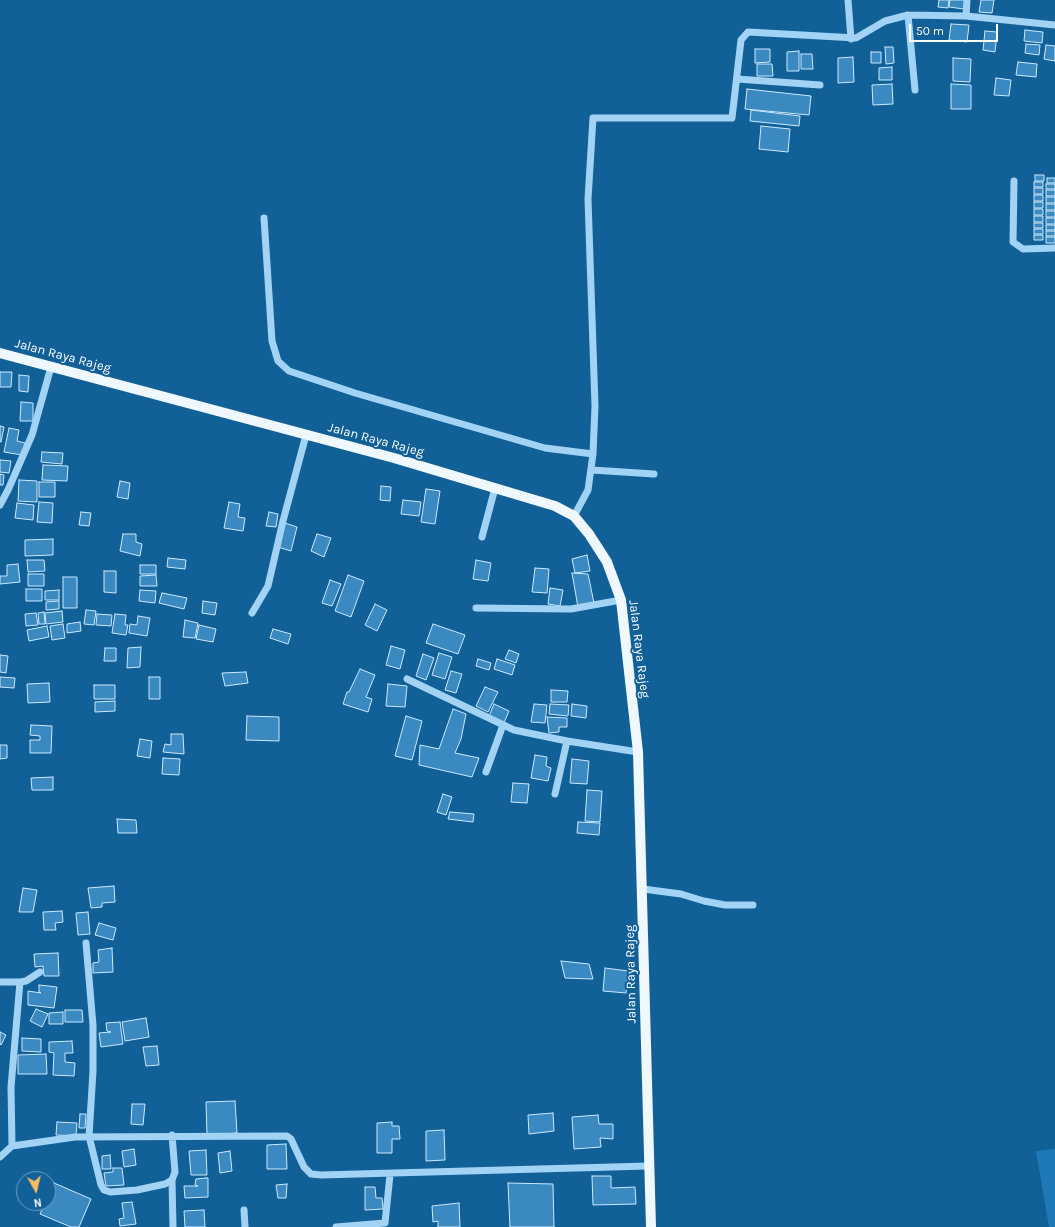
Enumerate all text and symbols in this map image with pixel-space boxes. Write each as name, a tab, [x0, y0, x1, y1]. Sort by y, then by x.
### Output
scale bar	[911, 16, 1000, 42]
text: 50 m	[916, 24, 944, 38]
street label: Jalan Raya Rajeg	[13, 336, 113, 376]
street label: Jalan Raya Rajeg	[326, 420, 426, 460]
street label: Jalan Raya Rajeg	[625, 599, 653, 699]
street label: Jalan Raya Rajeg	[622, 924, 640, 1024]
north arrow	[16, 1171, 56, 1211]
text: N	[33, 1195, 42, 1209]

